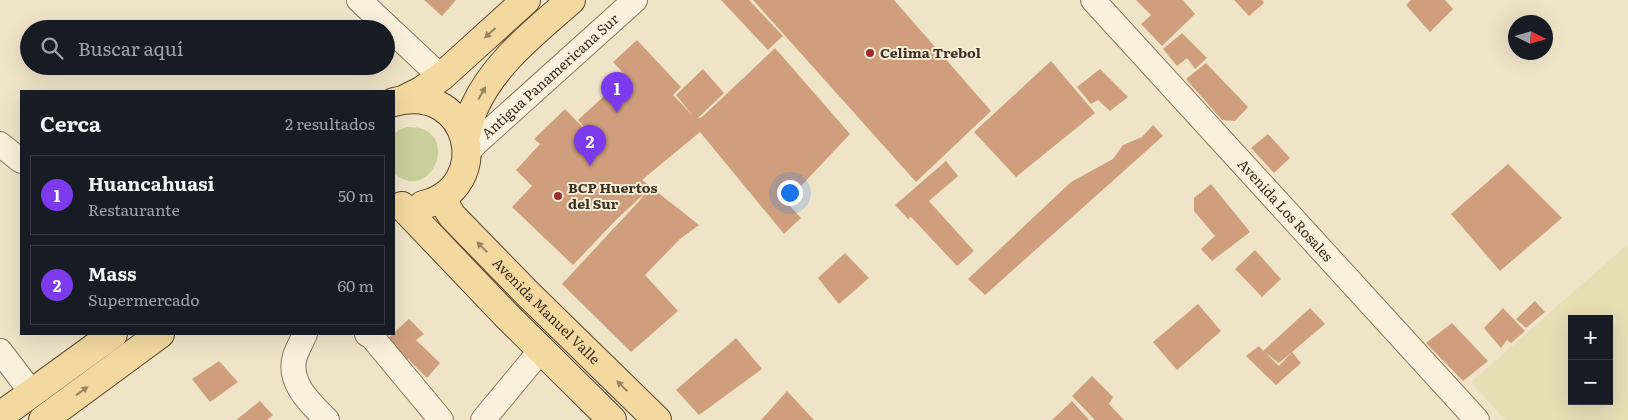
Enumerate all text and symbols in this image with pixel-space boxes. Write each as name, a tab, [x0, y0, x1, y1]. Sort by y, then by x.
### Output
street label: Antigua Panamericana Sur	[477, 8, 623, 143]
north arrow	[1508, 15, 1553, 60]
search box	[20, 20, 395, 75]
one-way arrow	[483, 27, 496, 38]
icon: search	[38, 34, 66, 62]
text: Buscar aquí	[78, 34, 183, 62]
place label: Celima Trebol	[880, 42, 981, 62]
marker: Celima Trebol	[864, 47, 876, 59]
pin: 1	[601, 72, 633, 113]
one-way arrow	[478, 86, 487, 99]
text: Cerca	[40, 107, 101, 138]
text: 2 resultados	[285, 111, 375, 135]
pin: 2	[574, 125, 606, 166]
street label: Avenida Los Rosales	[1234, 154, 1338, 265]
text: Huancahuasi	[88, 169, 214, 197]
place label: BCP Huertos del Sur	[568, 177, 657, 213]
your location	[777, 180, 803, 206]
text: 1	[54, 183, 60, 207]
text: 50 m	[338, 183, 374, 207]
marker: BCP Huertos del Sur	[552, 190, 564, 202]
text: Restaurante	[88, 197, 180, 221]
one-way arrow	[476, 241, 488, 253]
street label: Avenida Manuel Valle	[489, 253, 605, 368]
text: Mass	[88, 259, 136, 287]
text: 2	[53, 273, 61, 297]
text: 60 m	[337, 273, 374, 297]
text: Supermercado	[88, 287, 200, 311]
map controls	[1568, 315, 1613, 405]
button: +	[1568, 315, 1613, 360]
button: −	[1568, 360, 1613, 405]
one-way arrow	[616, 380, 628, 392]
one-way arrow	[75, 386, 89, 396]

